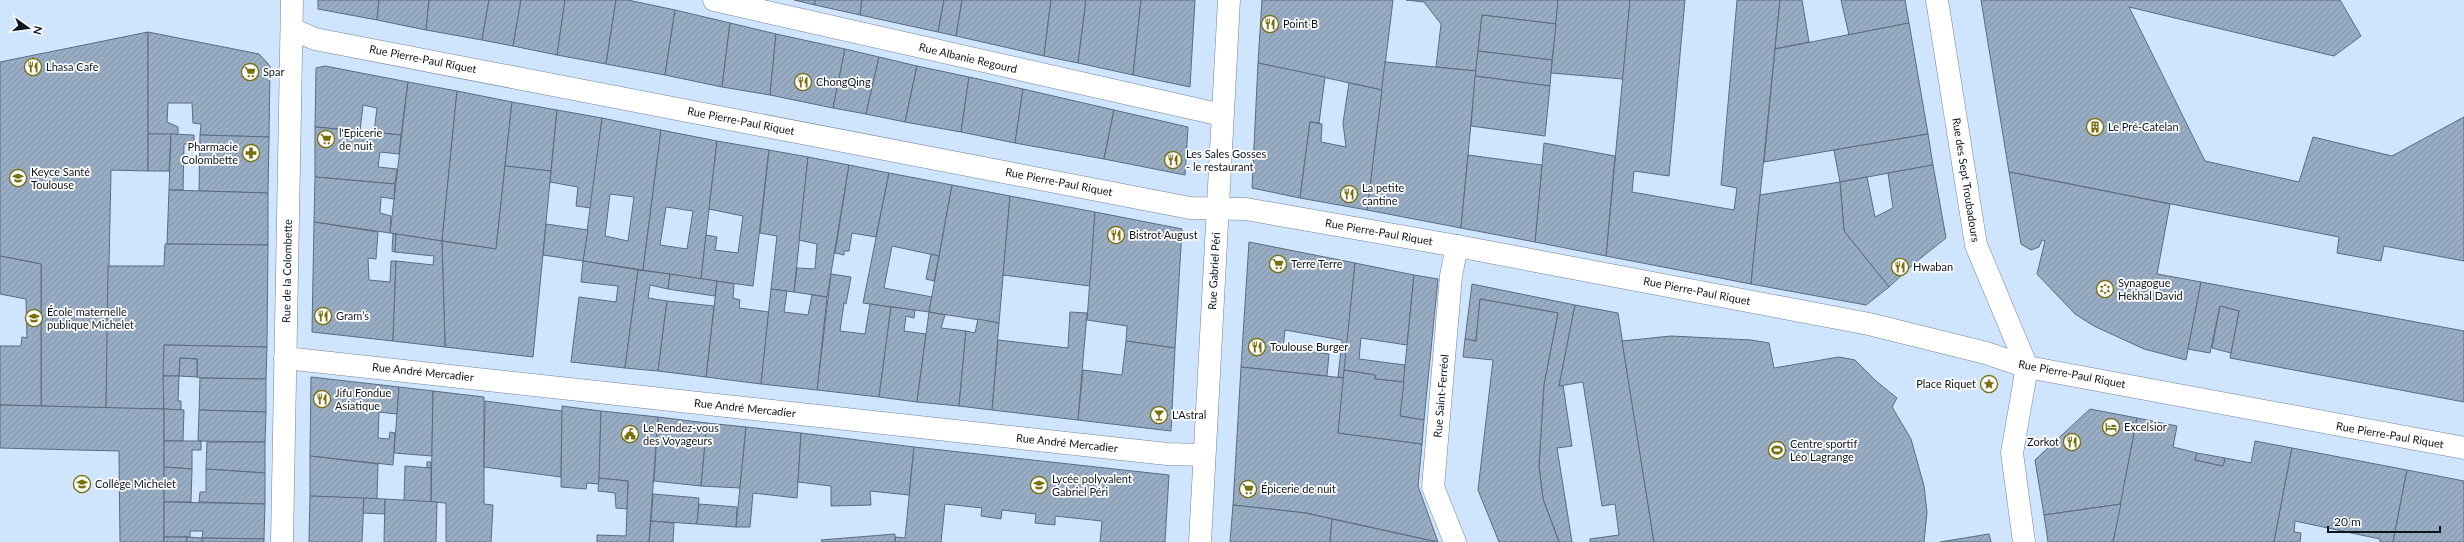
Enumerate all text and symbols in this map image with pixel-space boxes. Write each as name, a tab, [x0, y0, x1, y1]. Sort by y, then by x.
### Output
north arrow	[8, 8, 48, 48]
restaurant icon: Point B	[1260, 14, 1280, 34]
place label: Point B	[1283, 17, 1318, 30]
text: N	[31, 25, 46, 36]
street label: Rue Albanie Regourd	[918, 40, 1018, 75]
street label: Rue Pierre-Paul Riquet	[368, 42, 478, 75]
restaurant icon: Lhasa Cafe	[23, 57, 43, 77]
place label: Lhasa Cafe	[46, 60, 99, 73]
supermarket icon: Spar	[240, 62, 260, 82]
place label: Spar	[263, 65, 284, 78]
restaurant icon: ChongQing	[793, 72, 813, 92]
place label: ChongQing	[816, 75, 871, 88]
street label: Rue Pierre-Paul Riquet	[686, 104, 796, 137]
street label: Rue des Sept Troubadours	[1950, 117, 1983, 243]
building icon: Le Pré-Catelan	[2085, 117, 2105, 137]
place label: Le Pré-Catelan	[2108, 120, 2179, 133]
place label: l'Epicerie de nuit	[339, 126, 382, 152]
supermarket icon: l'Epicerie de nuit	[316, 129, 336, 149]
place label: Pharmacie Colombette	[181, 140, 238, 166]
pharmacy icon: Pharmacie Colombette	[241, 143, 261, 163]
place label: Les Sales Gosses - le restaurant	[1186, 147, 1267, 173]
restaurant icon: Les Sales Gosses - le restaurant	[1163, 150, 1183, 170]
place label: Keyce Santé Toulouse	[31, 165, 90, 191]
street label: Rue Pierre-Paul Riquet	[1004, 165, 1114, 198]
school or university icon: Keyce Santé Toulouse	[8, 168, 28, 188]
place label: La petite cantine	[1362, 181, 1405, 207]
restaurant icon: La petite cantine	[1339, 184, 1359, 204]
street label: Rue Pierre-Paul Riquet	[1324, 216, 1434, 247]
street label: Rue de la Colombette	[279, 219, 294, 323]
restaurant icon: Bistrot August	[1106, 225, 1126, 245]
place label: Bistrot August	[1129, 228, 1198, 241]
street label: Rue Gabriel Péri	[1205, 231, 1222, 310]
supermarket icon: Terre Terre	[1268, 254, 1288, 274]
place label: Terre Terre	[1291, 257, 1343, 270]
restaurant icon: Hwaban	[1890, 257, 1910, 277]
place label: Hwaban	[1913, 260, 1953, 273]
street label: Rue Pierre-Paul Riquet	[1642, 274, 1752, 307]
place label: Synagogue Hekhal David	[2118, 276, 2183, 302]
synagogue icon: Synagogue Hekhal David	[2095, 279, 2115, 299]
place label: École maternelle publique Michelet	[47, 305, 134, 331]
restaurant icon: Gram’s	[313, 306, 333, 326]
school or university icon: École maternelle publique Michelet	[24, 308, 44, 328]
place label: Gram’s	[336, 309, 369, 322]
restaurant icon: Toulouse Burger	[1247, 337, 1267, 357]
place label: Toulouse Burger	[1270, 340, 1348, 353]
street label: Rue Saint-Ferréol	[1430, 354, 1451, 438]
street label: Rue Pierre-Paul Riquet	[2017, 357, 2127, 390]
street label: Rue André Mercadier	[372, 360, 475, 383]
place icon: Place Riquet	[1979, 374, 1999, 394]
place label: Place Riquet	[1916, 377, 1976, 390]
place label: Jifu Fondue Asiatique	[335, 386, 391, 412]
restaurant icon: Jifu Fondue Asiatique	[312, 389, 332, 409]
street label: Rue André Mercadier	[694, 396, 797, 419]
bar icon: L'Astral	[1149, 405, 1169, 425]
place label: L'Astral	[1172, 408, 1206, 421]
hotel icon: Excelsior	[2101, 417, 2121, 437]
street label: Rue Pierre-Paul Riquet	[2335, 419, 2445, 450]
place label: Excelsior	[2124, 420, 2167, 433]
place label: Le Rendez-vous des Voyageurs	[643, 421, 719, 447]
public building icon: Le Rendez-vous des Voyageurs	[620, 424, 640, 444]
street label: Rue André Mercadier	[1016, 431, 1119, 454]
restaurant icon: Zorkot	[2062, 432, 2082, 452]
place label: Zorkot	[2027, 435, 2059, 448]
place label: Centre sportif Léo Lagrange	[1790, 437, 1857, 463]
sports icon: Centre sportif Léo Lagrange	[1767, 440, 1787, 460]
place label: Lycée polyvalent Gabriel Péri	[1052, 472, 1132, 498]
school or university icon: Collège Michelet	[72, 474, 92, 494]
school or university icon: Lycée polyvalent Gabriel Péri	[1029, 475, 1049, 495]
place label: Collège Michelet	[95, 477, 176, 490]
supermarket icon: Épicerie de nuit	[1238, 479, 1258, 499]
place label: Épicerie de nuit	[1261, 482, 1336, 495]
scale bar	[2328, 508, 2440, 534]
text: 20 m	[2334, 514, 2361, 529]

